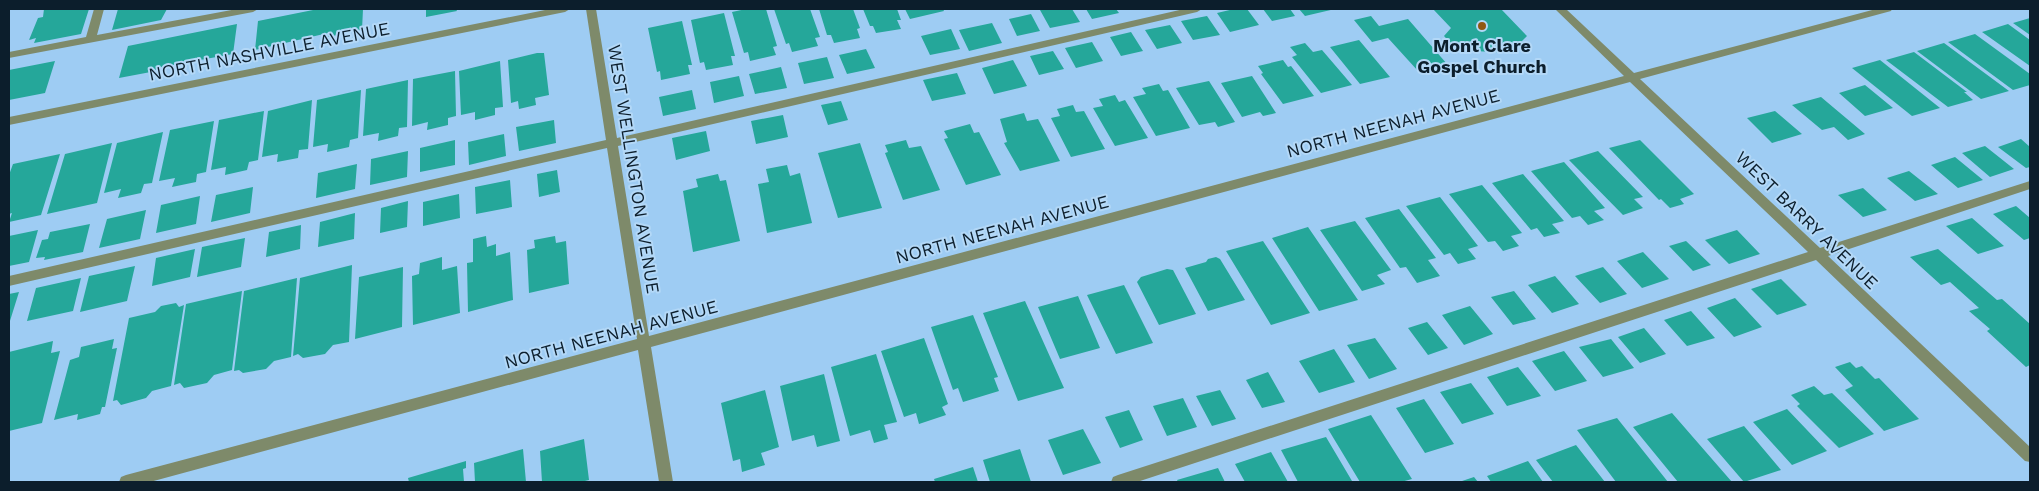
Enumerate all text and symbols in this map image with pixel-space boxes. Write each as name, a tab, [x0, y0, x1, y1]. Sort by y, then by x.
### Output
street label: NORTH NASHVILLE AVENUE	[147, 17, 391, 85]
marker: Mont Clare Gospel Church	[1476, 20, 1488, 32]
place label: Mont Clare Gospel Church	[1417, 35, 1547, 77]
street label: WEST WELLINGTON AVENUE	[604, 43, 664, 295]
street label: NORTH NEENAH AVENUE	[1284, 84, 1502, 162]
street label: WEST BARRY AVENUE	[1731, 147, 1883, 293]
street label: NORTH NEENAH AVENUE	[893, 190, 1111, 268]
street label: NORTH NEENAH AVENUE	[502, 295, 720, 373]

